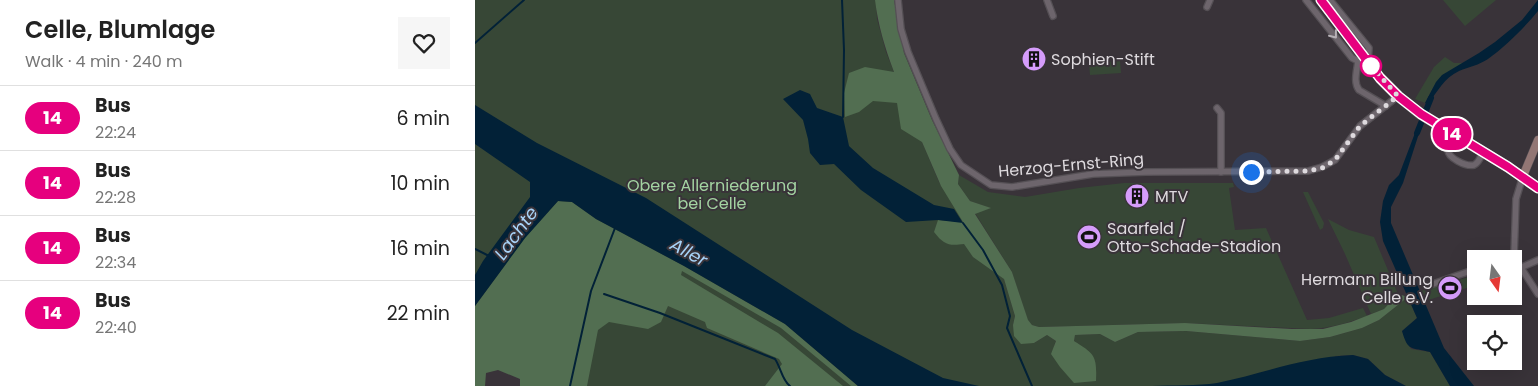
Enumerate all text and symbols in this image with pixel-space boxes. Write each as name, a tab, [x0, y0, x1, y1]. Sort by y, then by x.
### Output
text: Celle, Blumlage	[25, 13, 215, 46]
button: heart	[398, 17, 450, 69]
one-way arrow	[1328, 30, 1337, 39]
building icon: Sophien-Stift	[1021, 46, 1047, 72]
place label: Sophien-Stift	[1051, 48, 1155, 71]
text: Walk · 4 min · 240 m	[25, 50, 183, 73]
unlabelled marker	[1360, 55, 1382, 77]
text: Bus	[95, 92, 131, 119]
text: 14	[43, 105, 62, 130]
text: 6 min	[396, 105, 450, 132]
line badge: 14	[1429, 118, 1475, 150]
text: 22:24	[95, 121, 136, 144]
text: 14	[1443, 121, 1461, 146]
street label: Herzog-Ernst-Ring	[997, 147, 1145, 183]
text: Bus	[95, 157, 131, 184]
your location	[1239, 160, 1264, 185]
text: 14	[43, 170, 62, 195]
text: 10 min	[391, 170, 450, 197]
park label: Obere Allerniederung bei Celle	[627, 174, 797, 215]
building icon: MTV	[1124, 183, 1150, 209]
place label: MTV	[1155, 185, 1188, 208]
text: 22:28	[95, 186, 136, 209]
water label: Lachte	[488, 201, 544, 265]
place label: Saarfeld / Otto-Schade-Stadion	[1107, 217, 1281, 258]
text: Bus	[95, 222, 131, 249]
sports icon: Saarfeld / Otto-Schade-Stadion	[1076, 224, 1102, 250]
water label: Aller	[665, 231, 713, 273]
text: 14	[43, 235, 62, 260]
text: 16 min	[390, 235, 450, 262]
north arrow	[1467, 250, 1523, 305]
map controls	[1467, 250, 1522, 370]
text: 22:34	[95, 251, 136, 274]
place label: Hermann Billung Celle e.V.	[1301, 268, 1433, 309]
sports icon: Hermann Billung Celle e.V.	[1437, 275, 1463, 301]
text: Bus	[95, 287, 131, 314]
text: 14	[43, 300, 62, 325]
text: 22 min	[387, 300, 450, 327]
button: locate	[1467, 315, 1522, 370]
text: 22:40	[95, 316, 137, 339]

